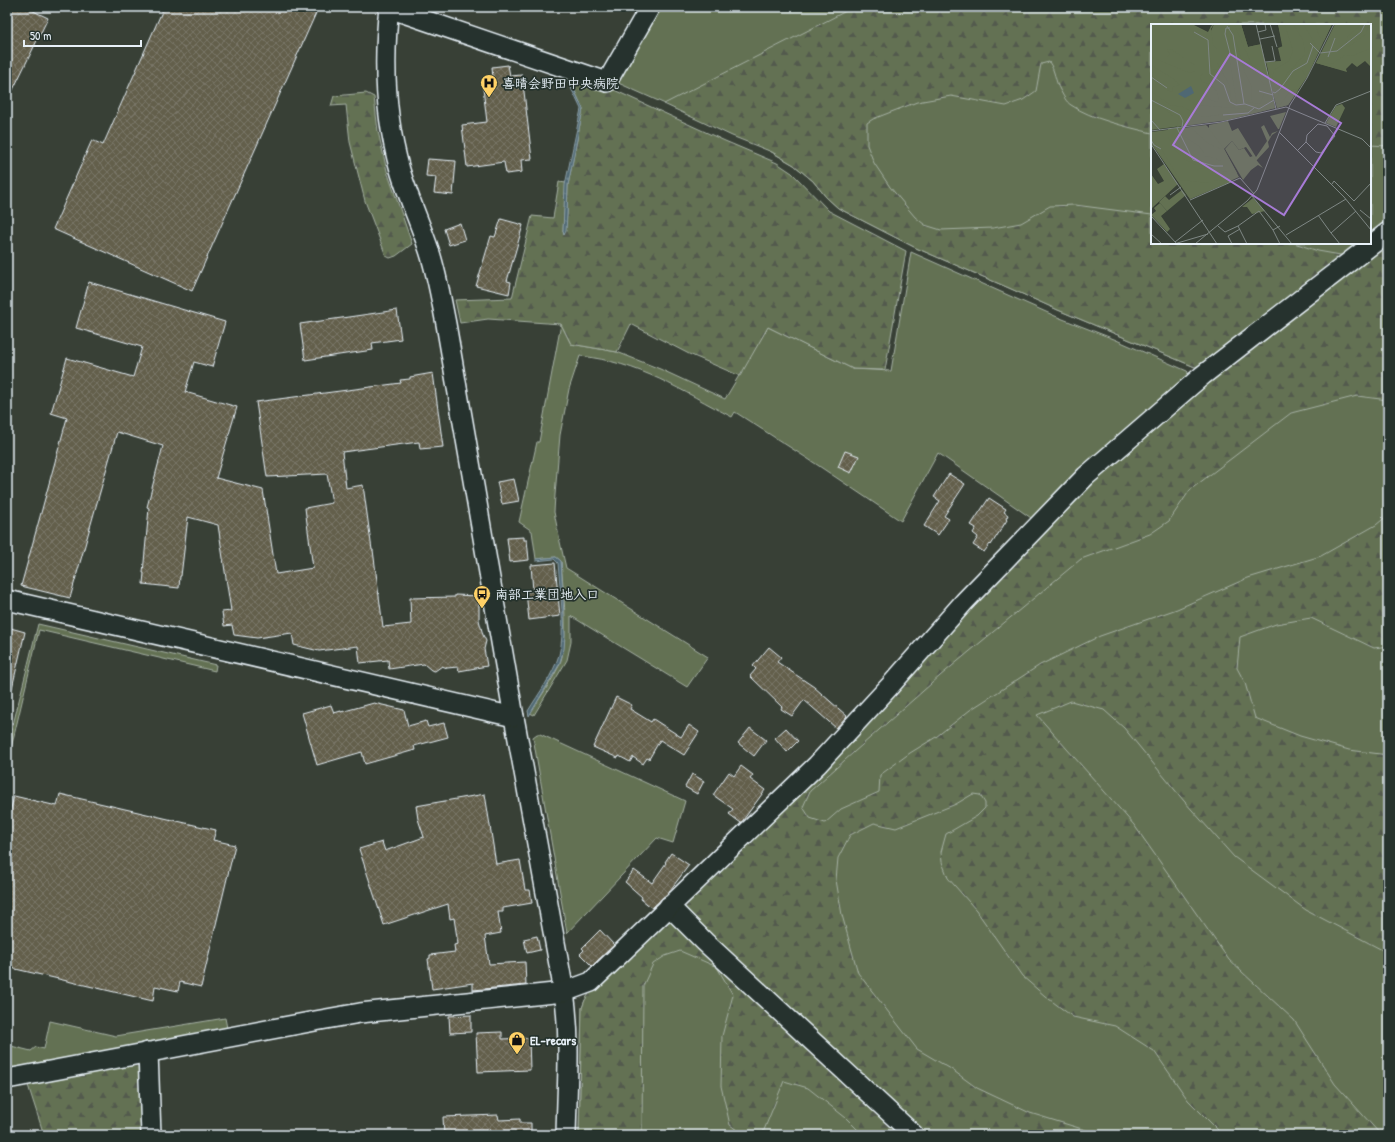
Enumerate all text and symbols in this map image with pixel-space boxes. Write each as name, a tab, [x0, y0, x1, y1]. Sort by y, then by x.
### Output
scale bar	[24, 22, 141, 48]
inset map	[1151, 24, 1371, 244]
text: 50 m	[30, 27, 51, 44]
hospital icon: 喜晴会野田中央病院	[479, 73, 499, 98]
place label: 喜晴会野田中央病院	[502, 74, 619, 92]
bus stop icon: 南部工業団地入口	[472, 584, 492, 609]
place label: 南部工業団地入口	[495, 585, 599, 603]
shop icon: EL-recars	[507, 1030, 527, 1055]
place label: EL-recars	[530, 1031, 576, 1049]

